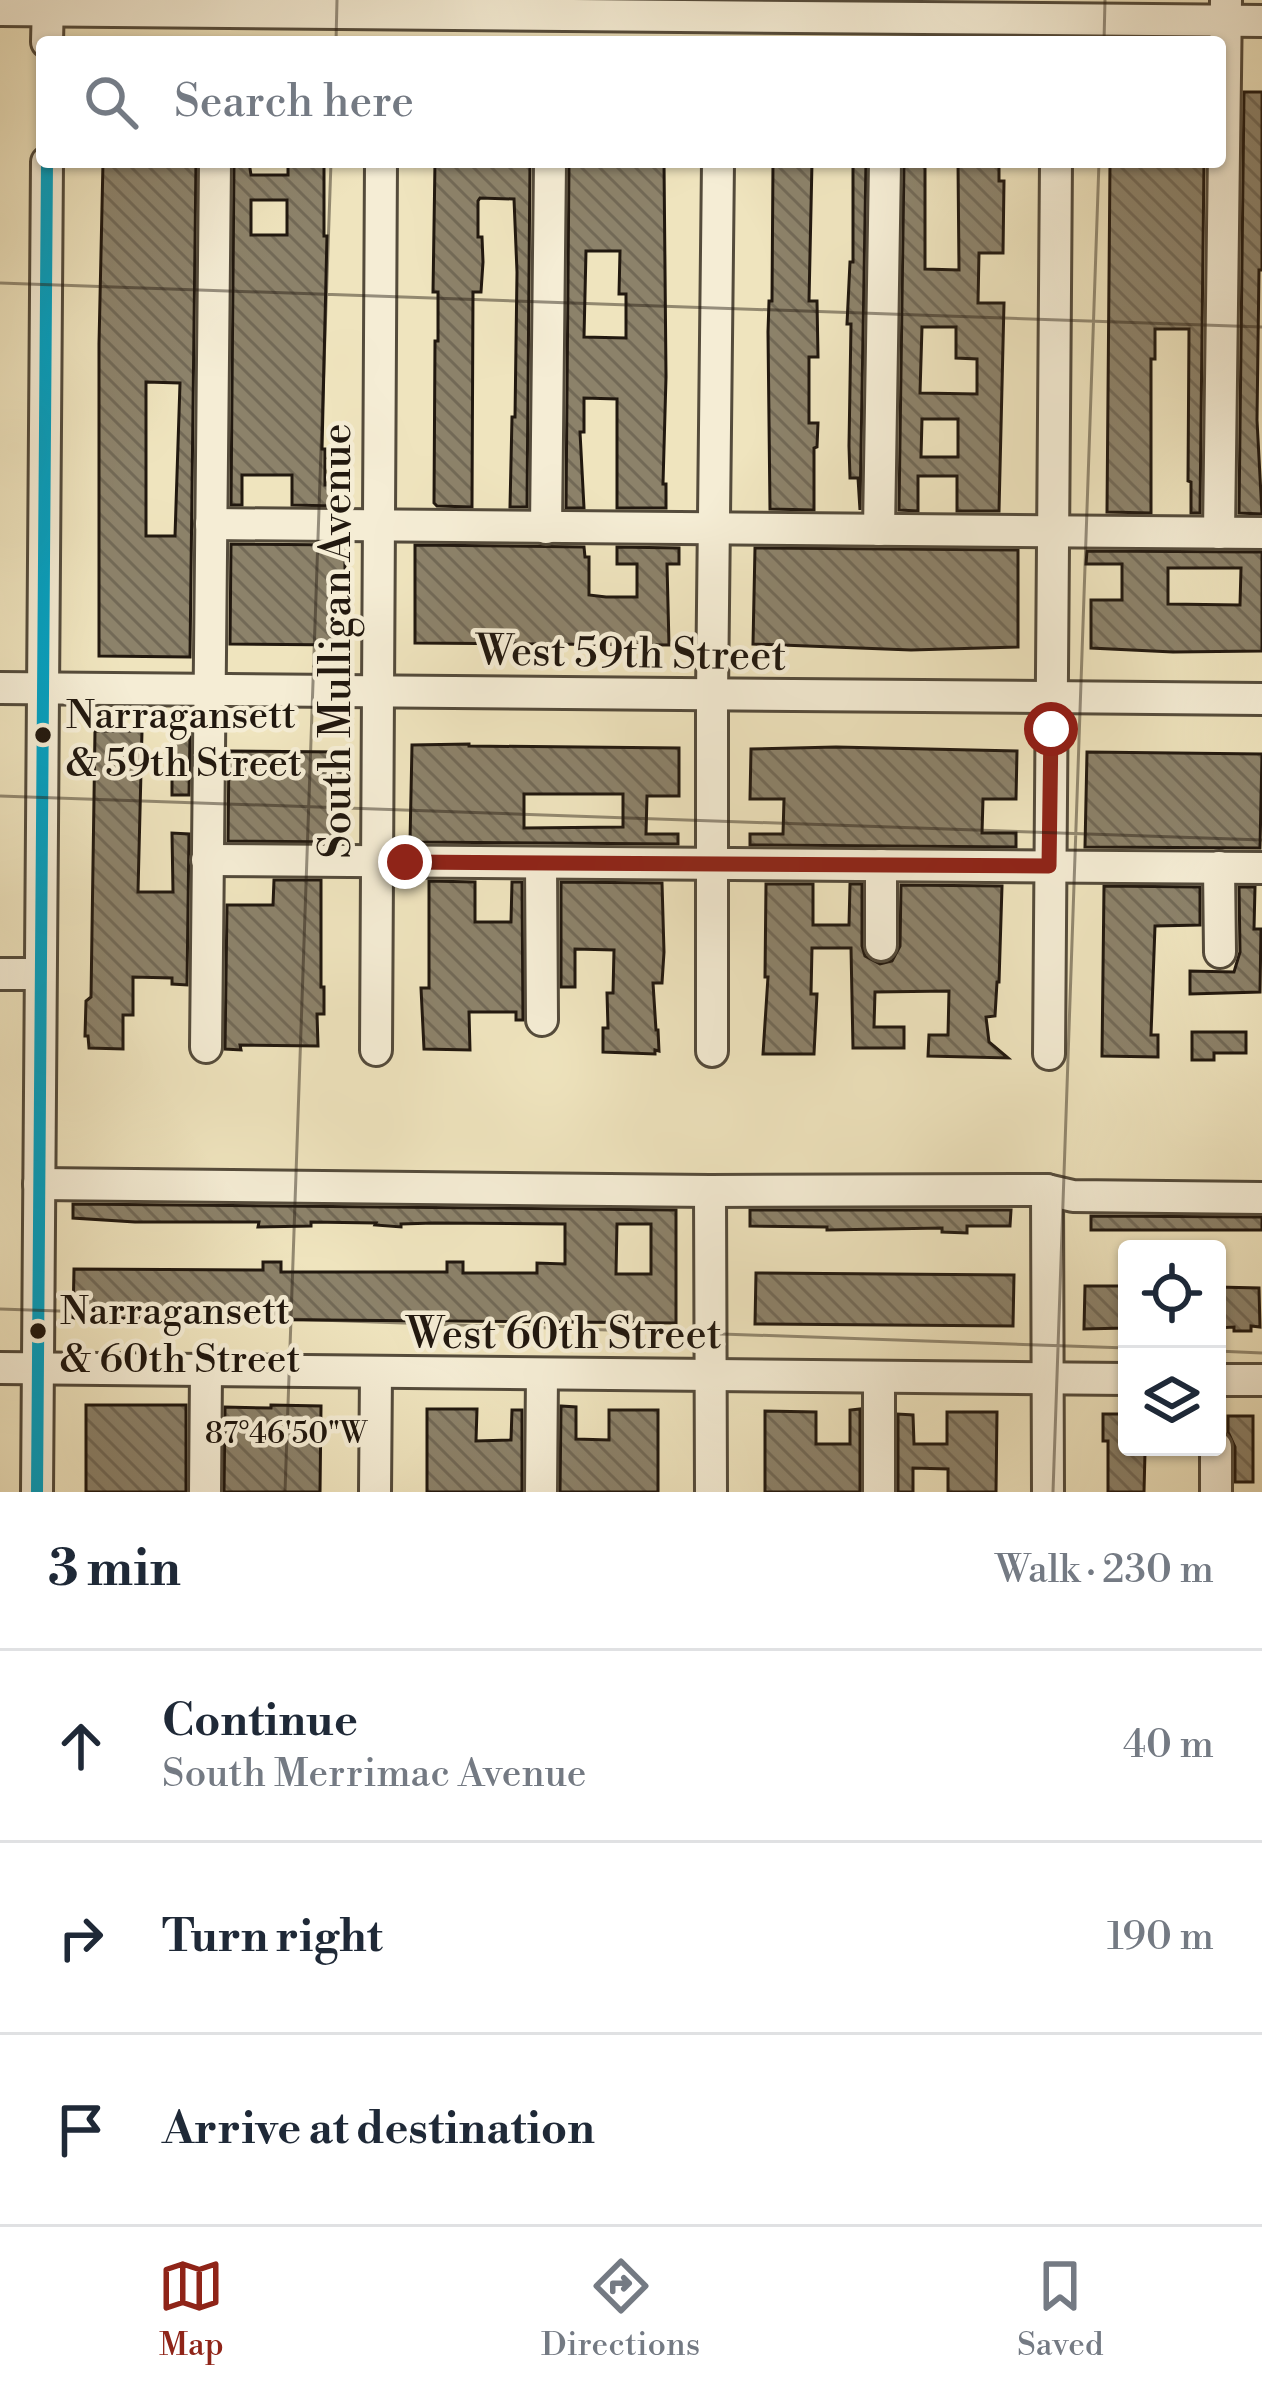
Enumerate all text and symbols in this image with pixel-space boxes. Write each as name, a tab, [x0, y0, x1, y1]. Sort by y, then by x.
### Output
search box	[36, 36, 1226, 168]
icon: search	[78, 69, 144, 135]
text: Search here	[174, 74, 414, 131]
street label: South Mulligan Avenue	[311, 423, 365, 859]
street label: West 59th Street	[473, 625, 787, 684]
place label: Narragansett & 59th Street	[66, 692, 302, 789]
route start	[1024, 702, 1078, 756]
marker: Narragansett & 59th Street	[32, 724, 54, 746]
route end	[378, 835, 432, 889]
map controls	[1118, 1240, 1226, 1456]
button: locate	[1118, 1240, 1226, 1348]
place label: Narragansett & 60th Street	[60, 1288, 300, 1385]
street label: West 60th Street	[404, 1309, 722, 1362]
marker: Narragansett & 60th Street	[27, 1320, 49, 1342]
button: layers	[1118, 1348, 1226, 1456]
text: 87°46'50"W	[205, 1415, 368, 1453]
text: 3 min	[48, 1538, 181, 1602]
text: Walk · 230 m	[995, 1546, 1214, 1595]
text: Continue	[162, 1693, 358, 1750]
icon: ahead	[48, 1713, 114, 1779]
text: 40 m	[1123, 1721, 1214, 1770]
text: South Merrimac Avenue	[162, 1750, 587, 1799]
icon: right	[48, 1905, 114, 1971]
text: Turn right	[162, 1909, 383, 1966]
text: 190 m	[1107, 1913, 1214, 1962]
icon: arrive	[48, 2097, 114, 2163]
text: Arrive at destination	[162, 2101, 595, 2158]
tab: Map	[158, 2253, 224, 2366]
tab: Directions	[541, 2253, 700, 2366]
tab: Saved	[1017, 2253, 1104, 2366]

